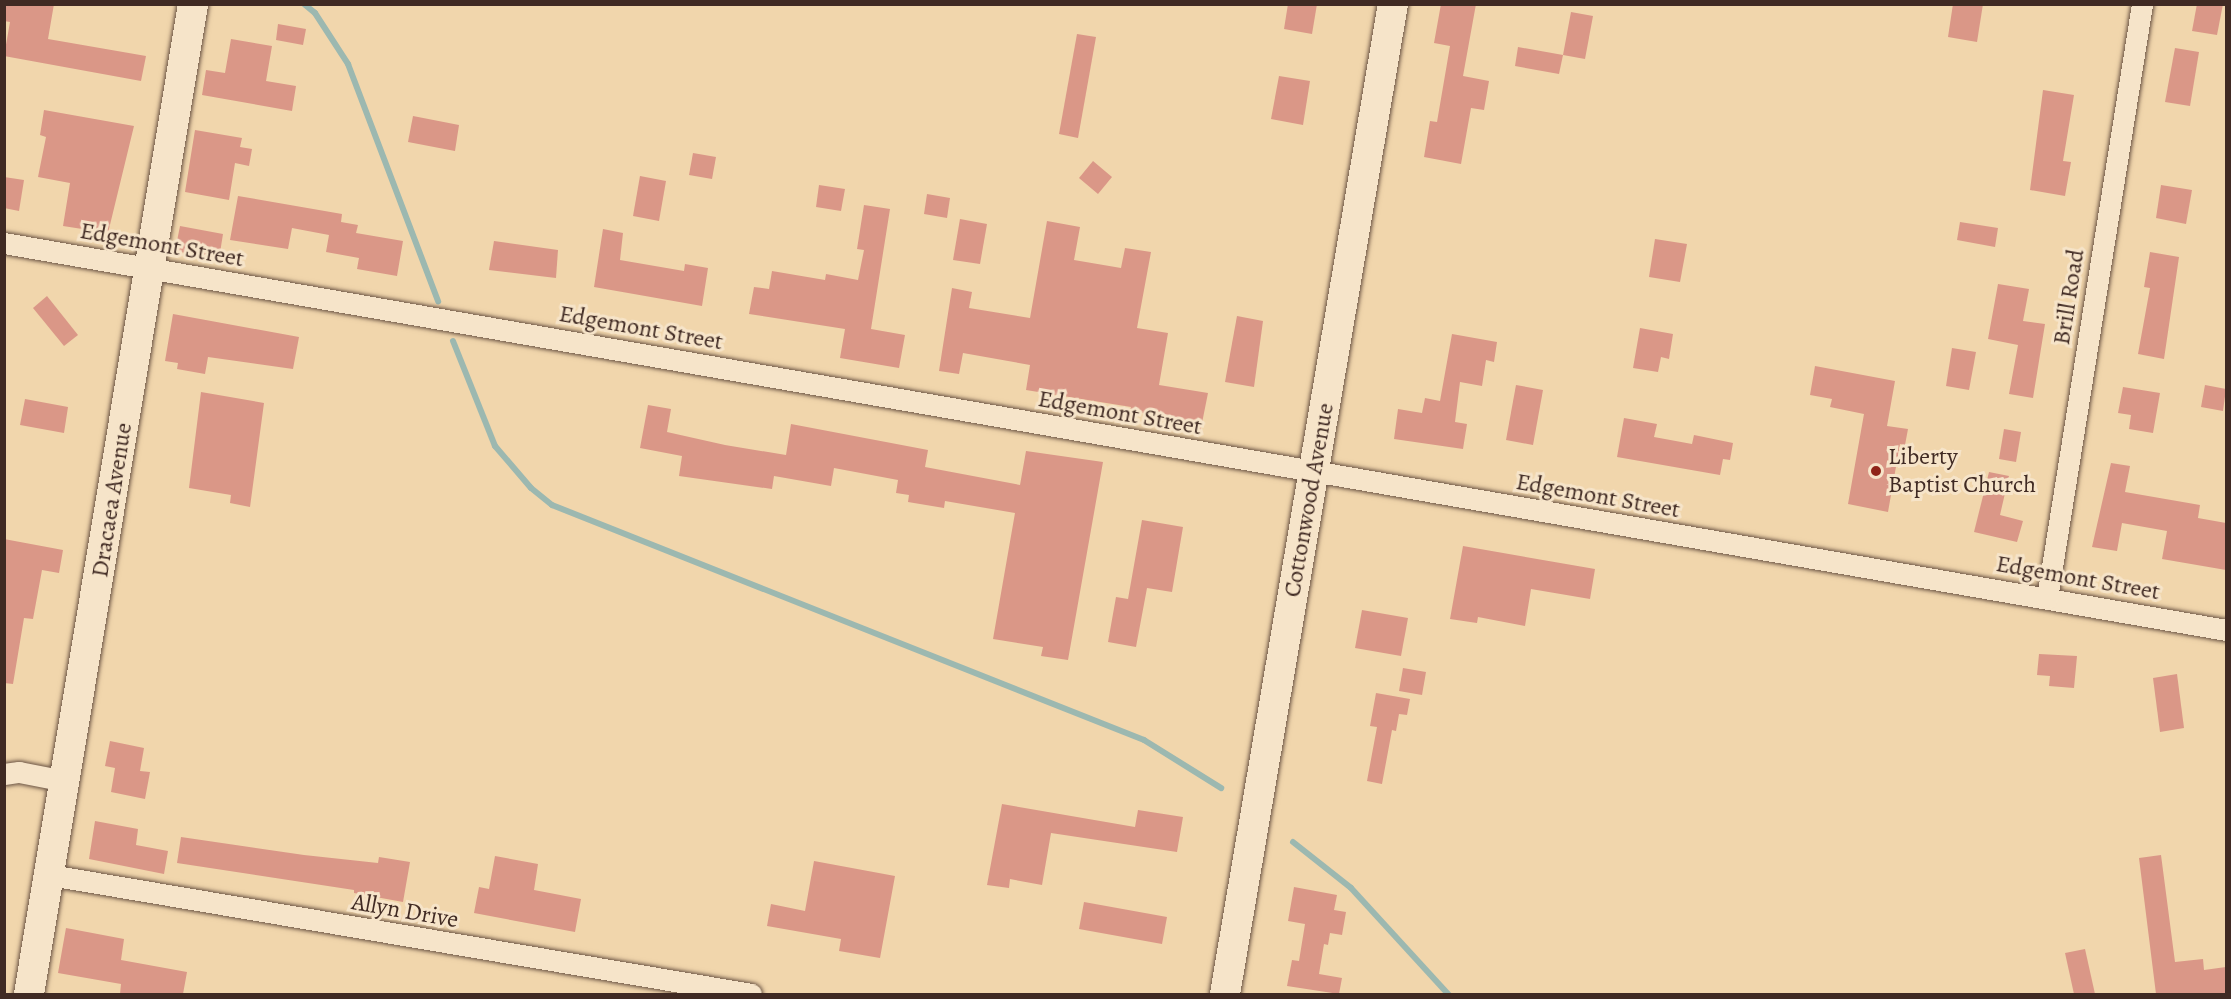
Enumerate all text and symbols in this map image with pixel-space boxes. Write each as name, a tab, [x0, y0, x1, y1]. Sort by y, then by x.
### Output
street label: Edgemont Street	[78, 216, 246, 274]
street label: Brill Road	[2047, 247, 2091, 347]
street label: Edgemont Street	[557, 299, 725, 357]
street label: Edgemont Street	[1036, 384, 1204, 442]
street label: Cottonwood Avenue	[1278, 401, 1340, 599]
street label: Dracaea Avenue	[86, 421, 138, 579]
place label: Liberty Baptist Church	[1888, 443, 2036, 499]
marker: Liberty Baptist Church	[1869, 464, 1883, 478]
street label: Edgemont Street	[1514, 467, 1682, 525]
street label: Edgemont Street	[1994, 549, 2162, 607]
street label: Allyn Drive	[349, 887, 461, 935]

